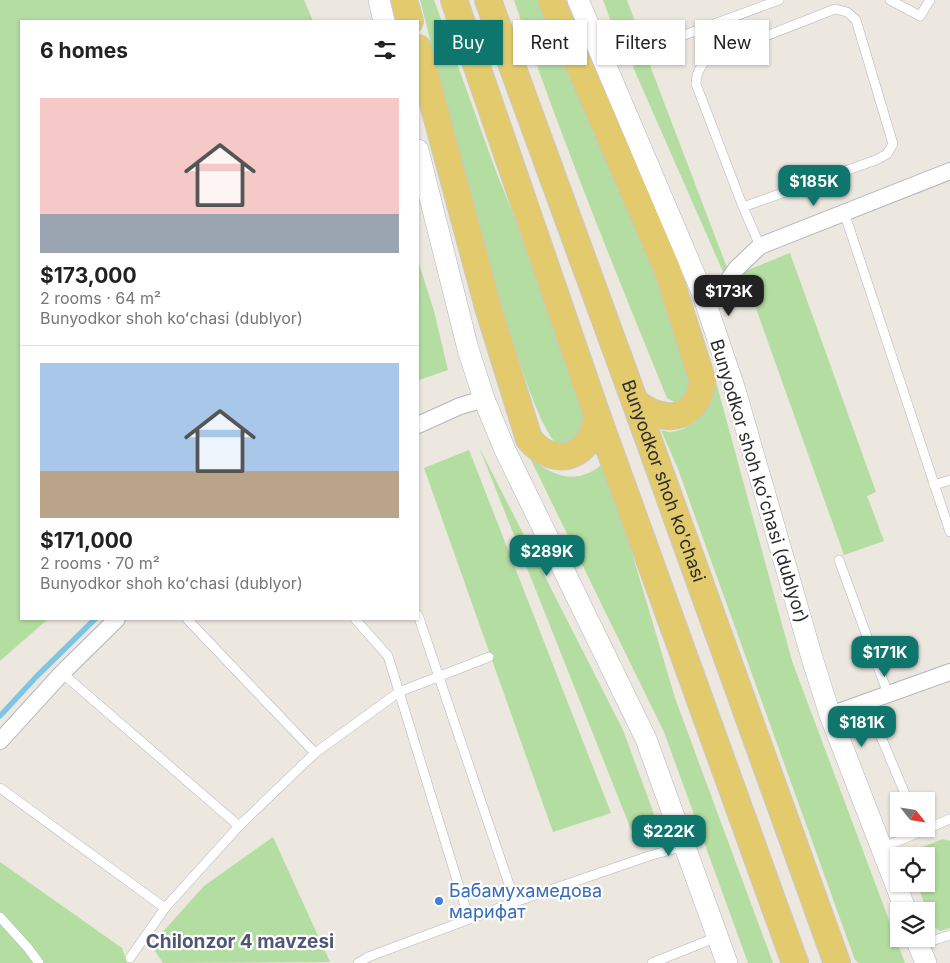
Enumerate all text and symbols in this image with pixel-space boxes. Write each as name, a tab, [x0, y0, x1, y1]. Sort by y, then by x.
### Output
chip: Buy	[434, 20, 503, 65]
chip: Rent	[513, 20, 587, 65]
chip: Filters	[597, 20, 685, 65]
chip: New	[695, 20, 769, 65]
icon: filters	[371, 36, 399, 64]
text: 6 homes	[40, 38, 128, 63]
icon: home	[175, 130, 265, 220]
pin: $185K	[779, 164, 849, 207]
text: $185K	[789, 171, 839, 191]
text: $173,000	[40, 263, 137, 288]
pin: $173K	[694, 274, 764, 317]
text: $173K	[705, 281, 753, 301]
text: 2 rooms · 64 m²	[40, 288, 161, 308]
text: Bunyodkor shoh koʻchasi (dublyor)	[40, 308, 303, 328]
street label: Bunyodkor shoh koʻchasi (dublyor)	[706, 336, 813, 625]
street label: Bunyodkor shoh ko'chasi	[618, 377, 710, 585]
icon: home	[175, 396, 265, 486]
text: $171,000	[40, 528, 133, 553]
pin: $289K	[512, 534, 582, 577]
text: $289K	[521, 541, 573, 561]
text: 2 rooms · 70 m²	[40, 553, 160, 573]
text: Bunyodkor shoh koʻchasi (dublyor)	[40, 573, 303, 593]
pin: $171K	[850, 636, 920, 678]
text: $171K	[862, 642, 908, 662]
pin: $181K	[827, 706, 897, 748]
text: $181K	[839, 712, 885, 732]
north arrow	[890, 792, 935, 838]
map controls	[890, 792, 935, 947]
pin: $222K	[634, 814, 704, 857]
text: $222K	[643, 821, 695, 841]
button: locate	[890, 847, 935, 892]
place label: Бабамухамедова марифат	[449, 880, 602, 922]
marker: Бабамухамедова марифат	[433, 895, 445, 907]
button: layers	[890, 902, 935, 947]
district label: Chilonzor 4 mavzesi	[146, 930, 334, 953]

